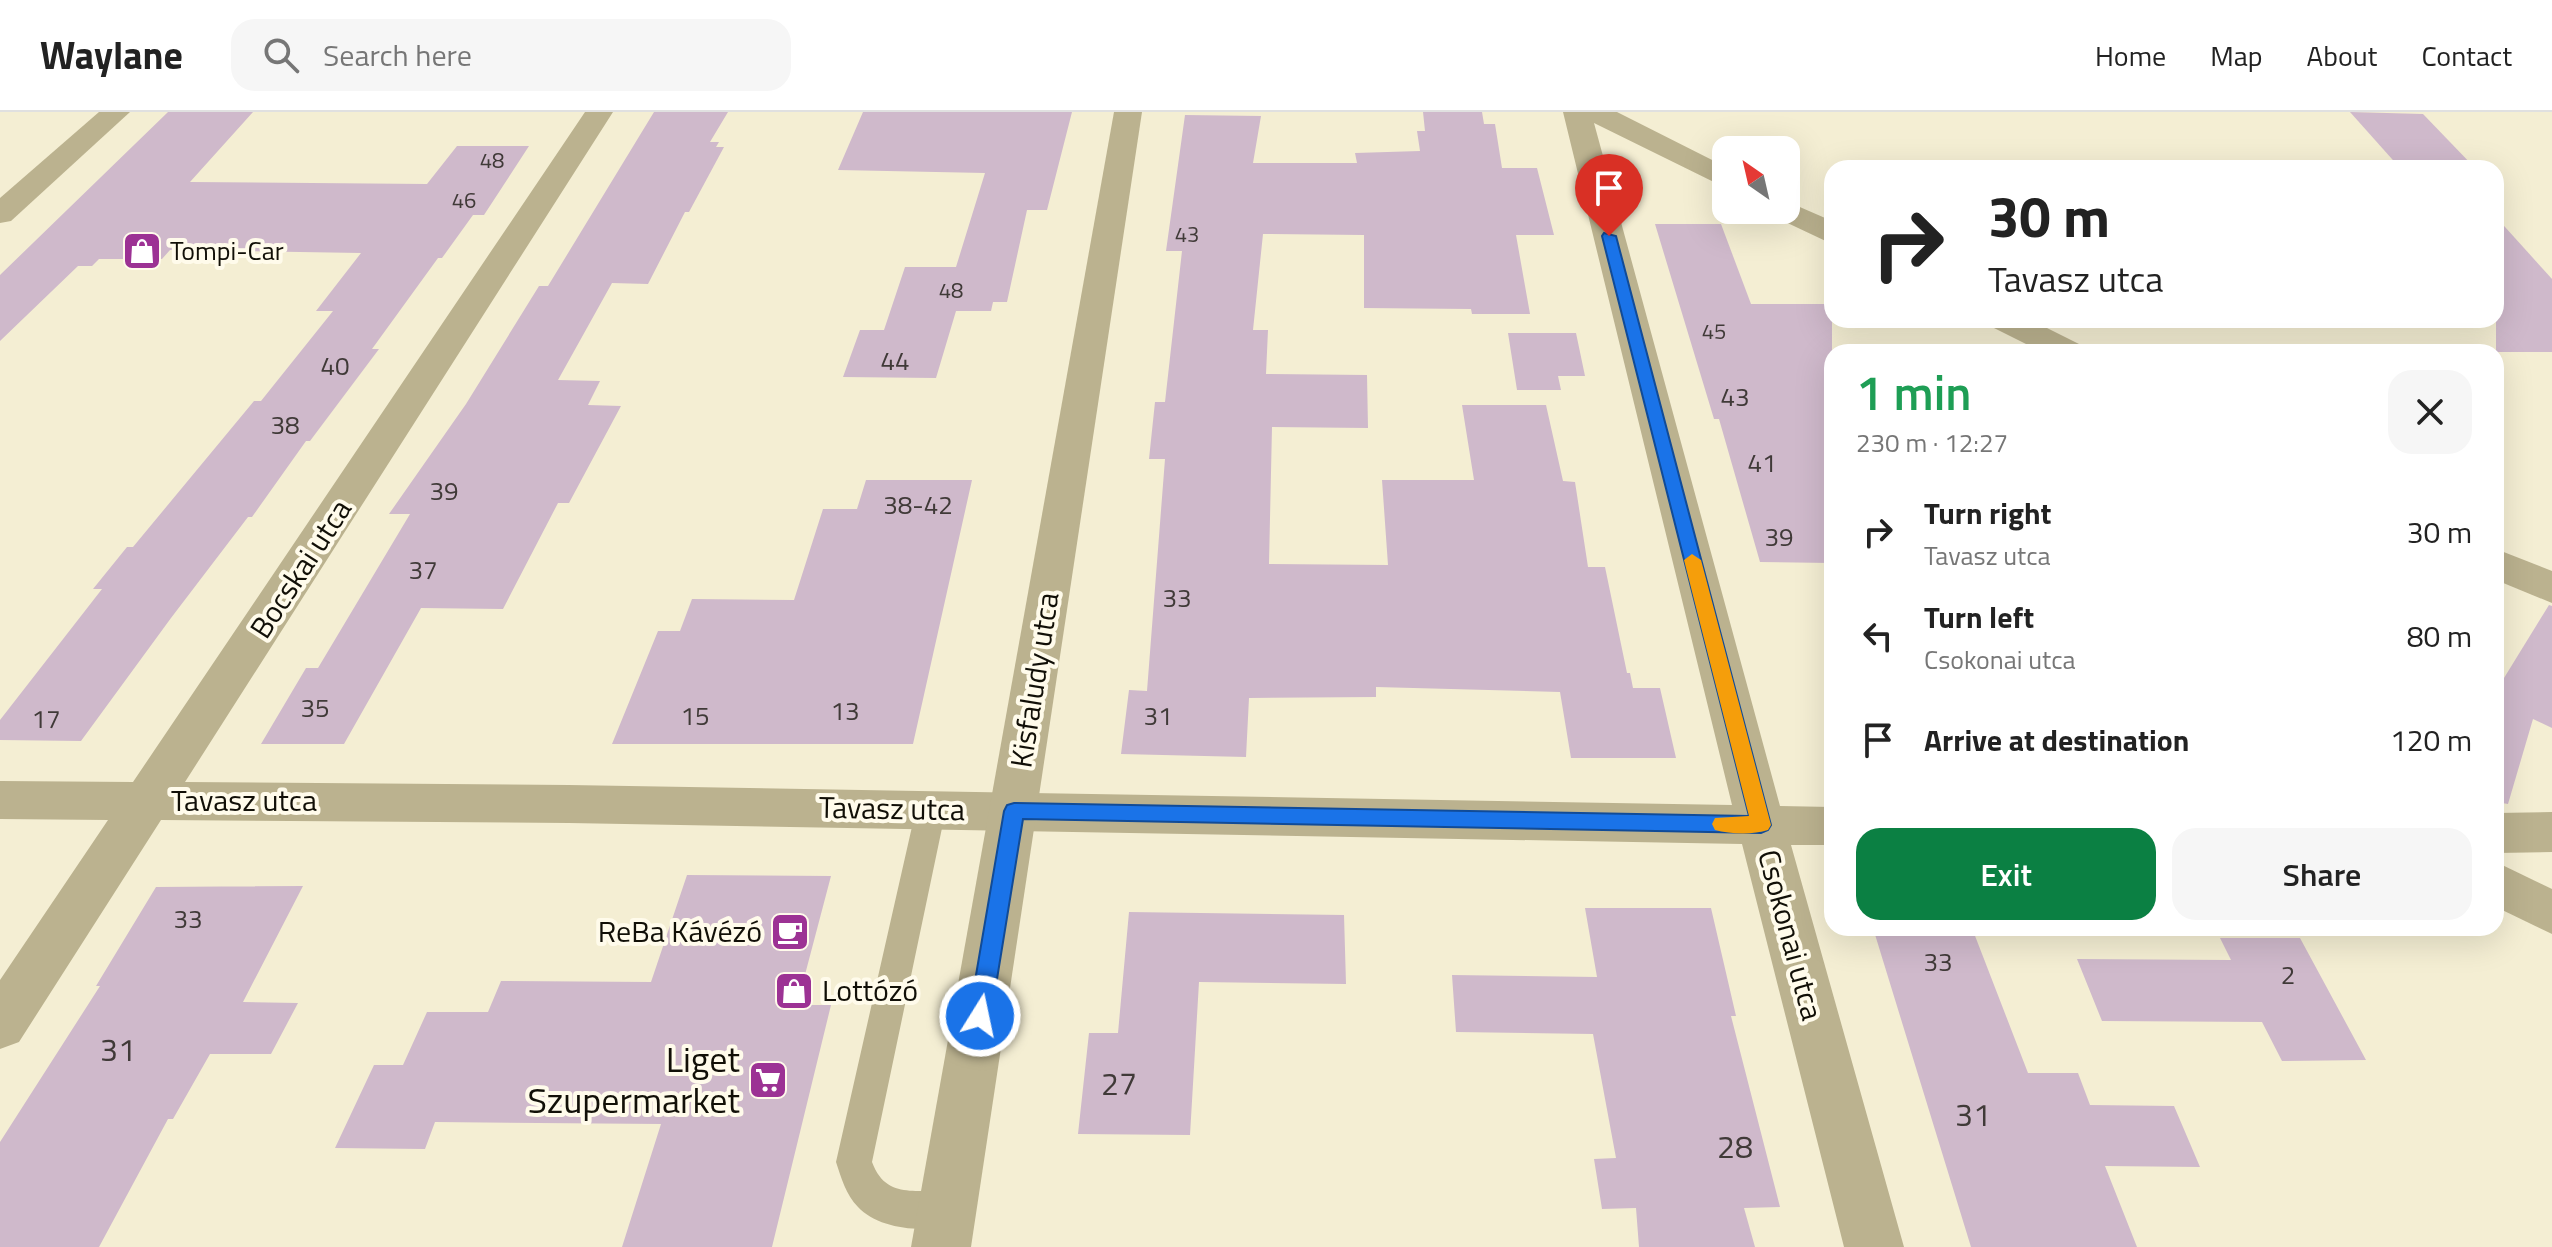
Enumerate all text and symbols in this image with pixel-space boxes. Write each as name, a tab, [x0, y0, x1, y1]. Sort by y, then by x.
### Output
search box	[231, 19, 791, 91]
text: Waylane	[40, 26, 183, 84]
text: Search here	[323, 32, 472, 78]
icon: search	[259, 33, 303, 77]
text: Home	[2095, 34, 2166, 77]
text: Map	[2210, 34, 2263, 77]
text: About	[2307, 34, 2377, 77]
text: Contact	[2421, 34, 2512, 77]
north arrow	[1712, 136, 1800, 224]
map controls	[1712, 136, 1800, 224]
house number: 48	[480, 143, 504, 177]
pin	[1575, 154, 1643, 236]
icon: arrive	[1587, 166, 1631, 210]
text: 30 m	[1988, 174, 2110, 259]
house number: 46	[452, 183, 476, 217]
icon: right	[1856, 192, 1960, 296]
house number: 43	[1175, 217, 1199, 251]
shop icon: Tompi-Car	[121, 230, 163, 272]
place label: Tompi-Car	[170, 231, 284, 270]
text: Tavasz utca	[1988, 251, 2163, 306]
house number: 48	[939, 273, 963, 307]
house number: 45	[1702, 314, 1726, 348]
house number: 44	[880, 341, 910, 380]
house number: 40	[320, 346, 350, 385]
text: 1 min	[1856, 356, 1971, 429]
button: close	[2388, 370, 2472, 454]
house number: 43	[1720, 377, 1750, 416]
house number: 38	[270, 405, 300, 444]
text: 230 m · 12:27	[1856, 423, 2008, 462]
house number: 41	[1747, 443, 1777, 482]
house number: 39	[429, 471, 459, 510]
house number: 38-42	[883, 485, 953, 524]
street label: Bocskai utca	[238, 490, 363, 647]
text: Turn right	[1924, 490, 2052, 536]
text: 30 m	[2407, 509, 2472, 555]
icon: right	[1856, 510, 1900, 554]
house number: 39	[1764, 517, 1794, 556]
text: Tavasz utca	[1924, 536, 2051, 575]
house number: 37	[408, 550, 438, 589]
house number: 33	[1162, 578, 1192, 617]
street label: Kisfaludy utca	[997, 589, 1071, 771]
text: Turn left	[1924, 594, 2034, 640]
text: 80 m	[2407, 613, 2472, 659]
icon: left	[1856, 614, 1900, 658]
text: Csokonai utca	[1924, 640, 2076, 679]
house number: 35	[300, 688, 330, 727]
house number: 13	[830, 691, 860, 730]
house number: 15	[680, 696, 710, 735]
house number: 31	[1143, 696, 1173, 735]
house number: 17	[31, 699, 61, 738]
text: Arrive at destination	[1924, 717, 2189, 763]
text: 120 m	[2390, 717, 2472, 763]
icon: arrive	[1856, 718, 1900, 762]
street label: Tavasz utca	[171, 777, 317, 823]
street label: Tavasz utca	[819, 784, 965, 832]
button: Exit	[1856, 828, 2156, 920]
button: Share	[2172, 828, 2472, 920]
street label: Csokonai utca	[1746, 844, 1836, 1025]
house number: 33	[173, 899, 203, 938]
place label: ReBa Kávézó	[598, 908, 762, 954]
cafe icon: ReBa Kávézó	[769, 911, 811, 953]
house number: 33	[1923, 942, 1953, 981]
house number: 2	[2281, 955, 2295, 994]
place label: Lottózó	[822, 967, 918, 1013]
shop icon: Lottózó	[773, 970, 815, 1012]
position arrow	[938, 974, 1022, 1058]
house number: 31	[100, 1025, 136, 1073]
place label: Liget Szupermarket	[527, 1031, 740, 1127]
supermarket icon: Liget Szupermarket	[747, 1059, 789, 1101]
house number: 27	[1101, 1059, 1137, 1107]
house number: 31	[1955, 1090, 1991, 1138]
house number: 28	[1717, 1122, 1753, 1170]

